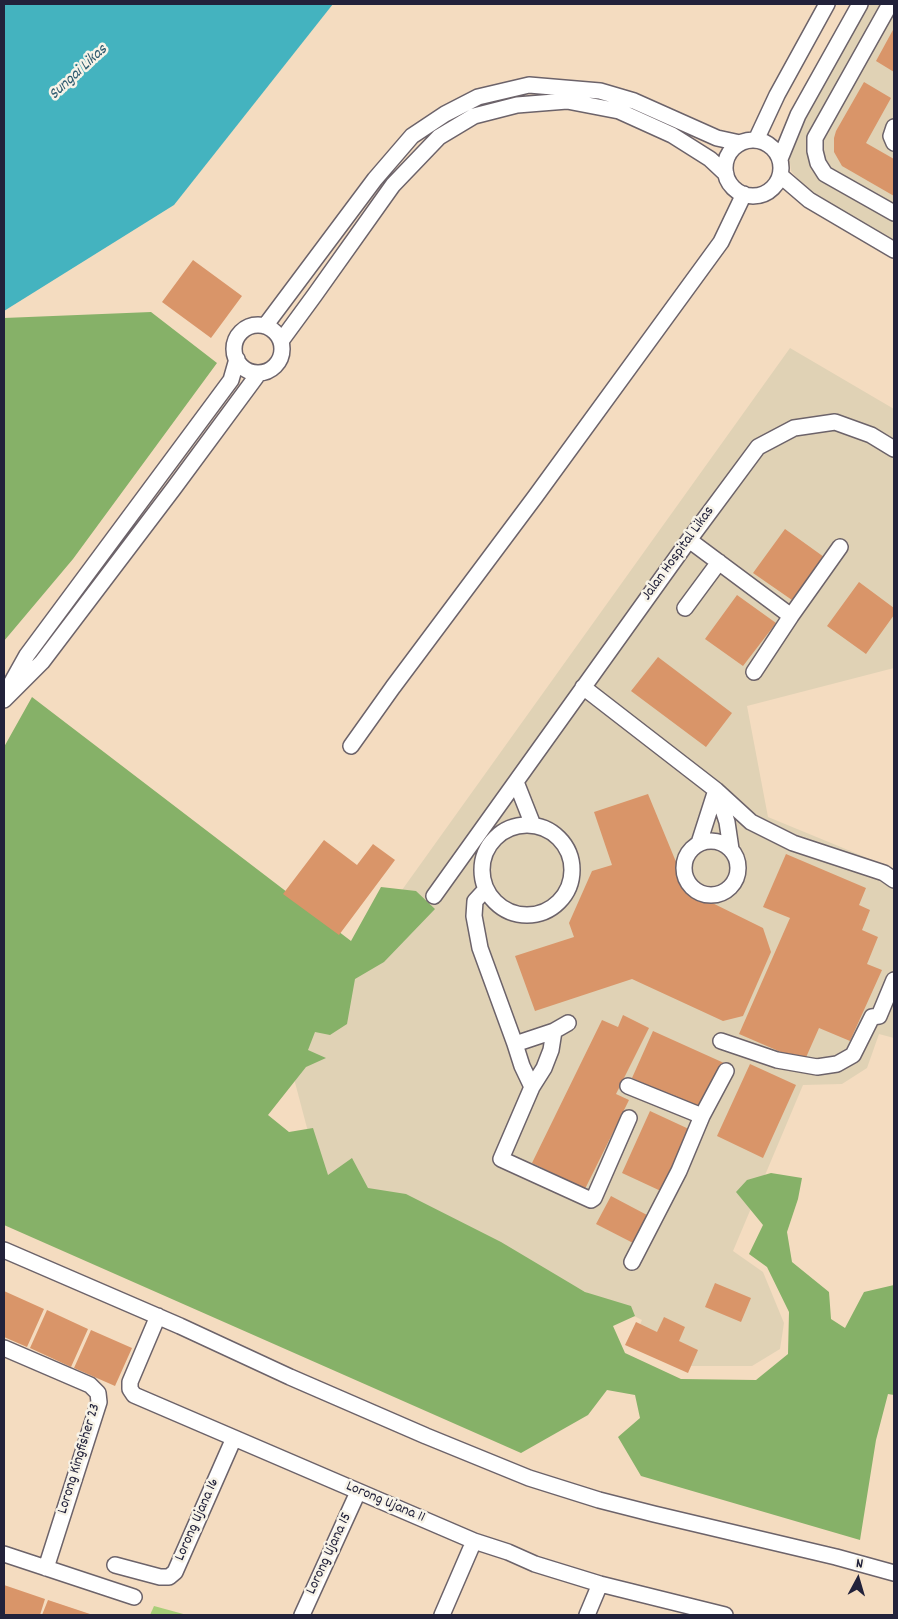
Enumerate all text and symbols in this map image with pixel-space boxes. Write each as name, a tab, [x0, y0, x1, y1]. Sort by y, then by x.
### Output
water label: Sungai Likas	[46, 41, 112, 105]
street label: Jalan Hospital Likas	[639, 504, 719, 604]
street label: Lorong Kingfisher 23	[55, 1402, 105, 1516]
street label: Lorong Ujana 16	[172, 1476, 224, 1564]
street label: Lorong Ujana 11	[343, 1478, 427, 1528]
street label: Lorong Ujana 15	[303, 1510, 357, 1598]
north arrow	[833, 1554, 883, 1604]
text: N	[855, 1554, 864, 1574]

